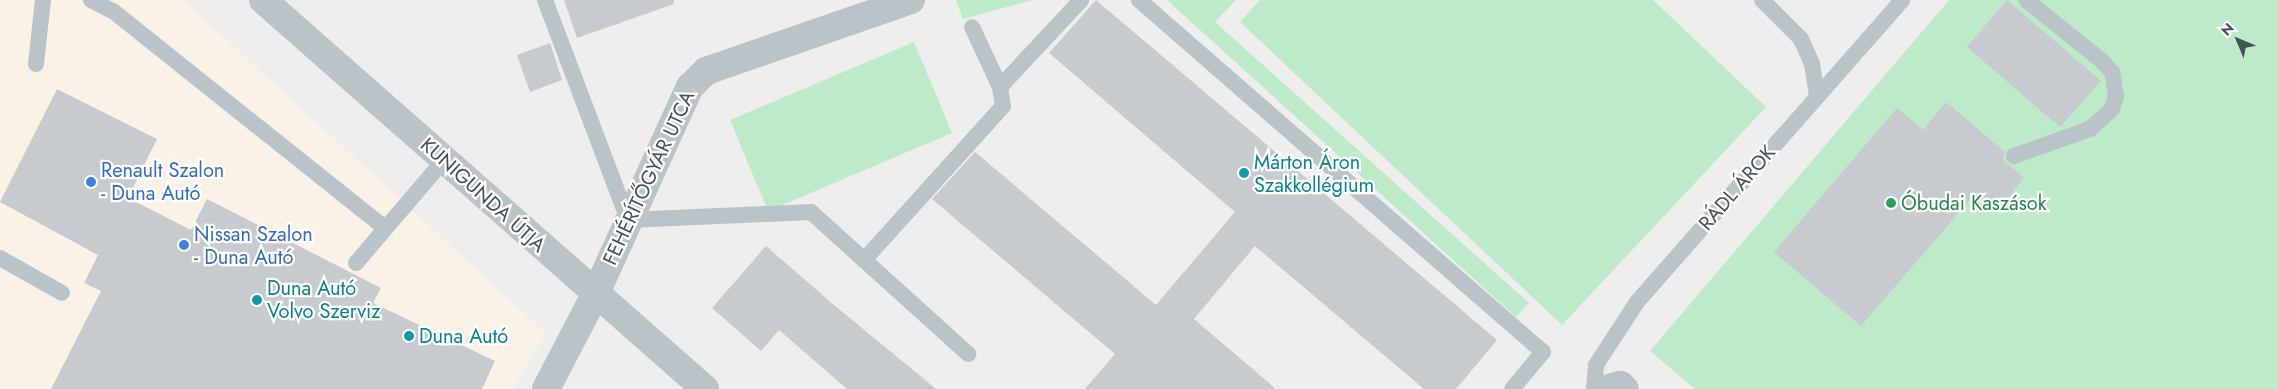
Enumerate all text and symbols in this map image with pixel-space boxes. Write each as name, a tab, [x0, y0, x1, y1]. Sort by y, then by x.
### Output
north arrow	[2213, 15, 2263, 65]
text: N	[2216, 18, 2238, 40]
street label: FEHÉRÍTŐGYÁR UTCA	[598, 87, 700, 269]
street label: KUNIGUNDA ÚTJA	[416, 133, 550, 257]
street label: RÁDL ÁROK	[1694, 141, 1780, 235]
place label: Márton Áron Szakkollégium	[1254, 150, 1374, 197]
place label: Renault Szalon - Duna Autó	[101, 158, 224, 205]
marker: Márton Áron Szakkollégium	[1238, 167, 1250, 179]
marker: Renault Szalon - Duna Autó	[85, 176, 97, 188]
place label: Óbudai Kaszások	[1901, 191, 2047, 215]
marker: Óbudai Kaszások	[1885, 197, 1897, 209]
place label: Nissan Szalon - Duna Autó	[194, 222, 313, 269]
marker: Nissan Szalon - Duna Autó	[178, 239, 190, 251]
place label: Duna Autó Volvo Szerviz	[267, 276, 380, 323]
marker: Duna Autó Volvo Szerviz	[251, 294, 263, 306]
place label: Duna Autó	[419, 324, 508, 348]
marker: Duna Autó	[403, 330, 415, 342]

